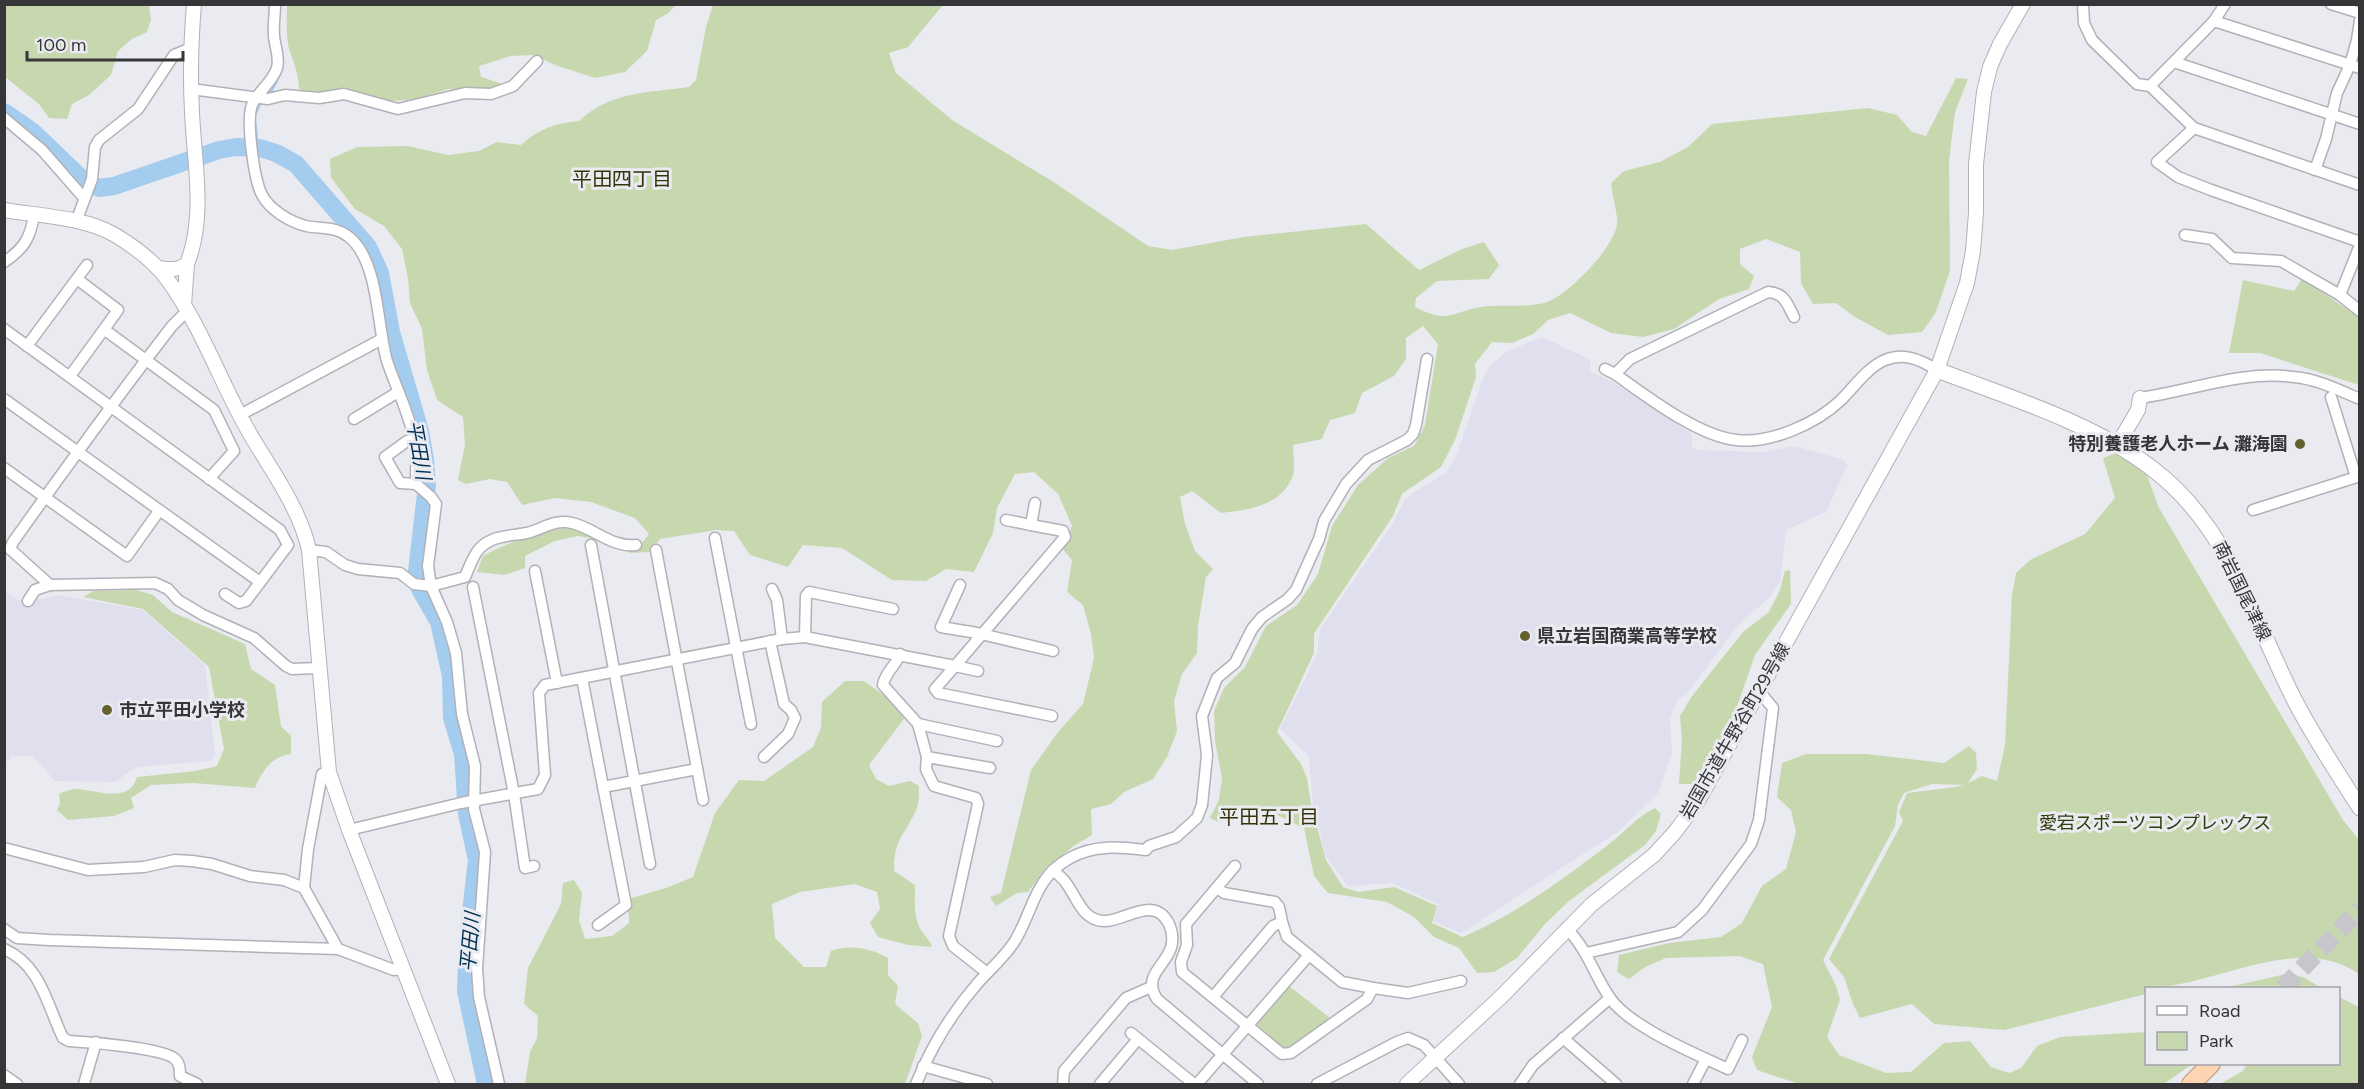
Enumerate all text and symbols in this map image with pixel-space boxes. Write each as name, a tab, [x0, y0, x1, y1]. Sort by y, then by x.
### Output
scale bar	[27, 24, 183, 62]
text: 100 m	[36, 34, 86, 56]
district label: 平田四丁目	[572, 167, 672, 191]
water label: 平田川	[402, 418, 436, 484]
place label: 特別養護老人ホーム 灘海園	[2068, 433, 2288, 455]
marker: 特別養護老人ホーム 灘海園	[2293, 437, 2307, 451]
street label: 南岩国尾津線	[2208, 538, 2276, 644]
place label: 県立岩国商業高等学校	[1537, 625, 1717, 647]
marker: 県立岩国商業高等学校	[1518, 629, 1532, 643]
street label: 岩国市道牛野谷町29号線	[1675, 639, 1795, 823]
place label: 市立平田小学校	[119, 699, 245, 721]
marker: 市立平田小学校	[100, 703, 114, 717]
district label: 平田五丁目	[1219, 805, 1319, 829]
park label: 愛宕スポーツコンプレックス	[2039, 812, 2271, 834]
water label: 平田川	[455, 909, 485, 973]
legend	[2145, 987, 2340, 1065]
text: Road	[2199, 1000, 2240, 1022]
text: Park	[2199, 1030, 2234, 1052]

